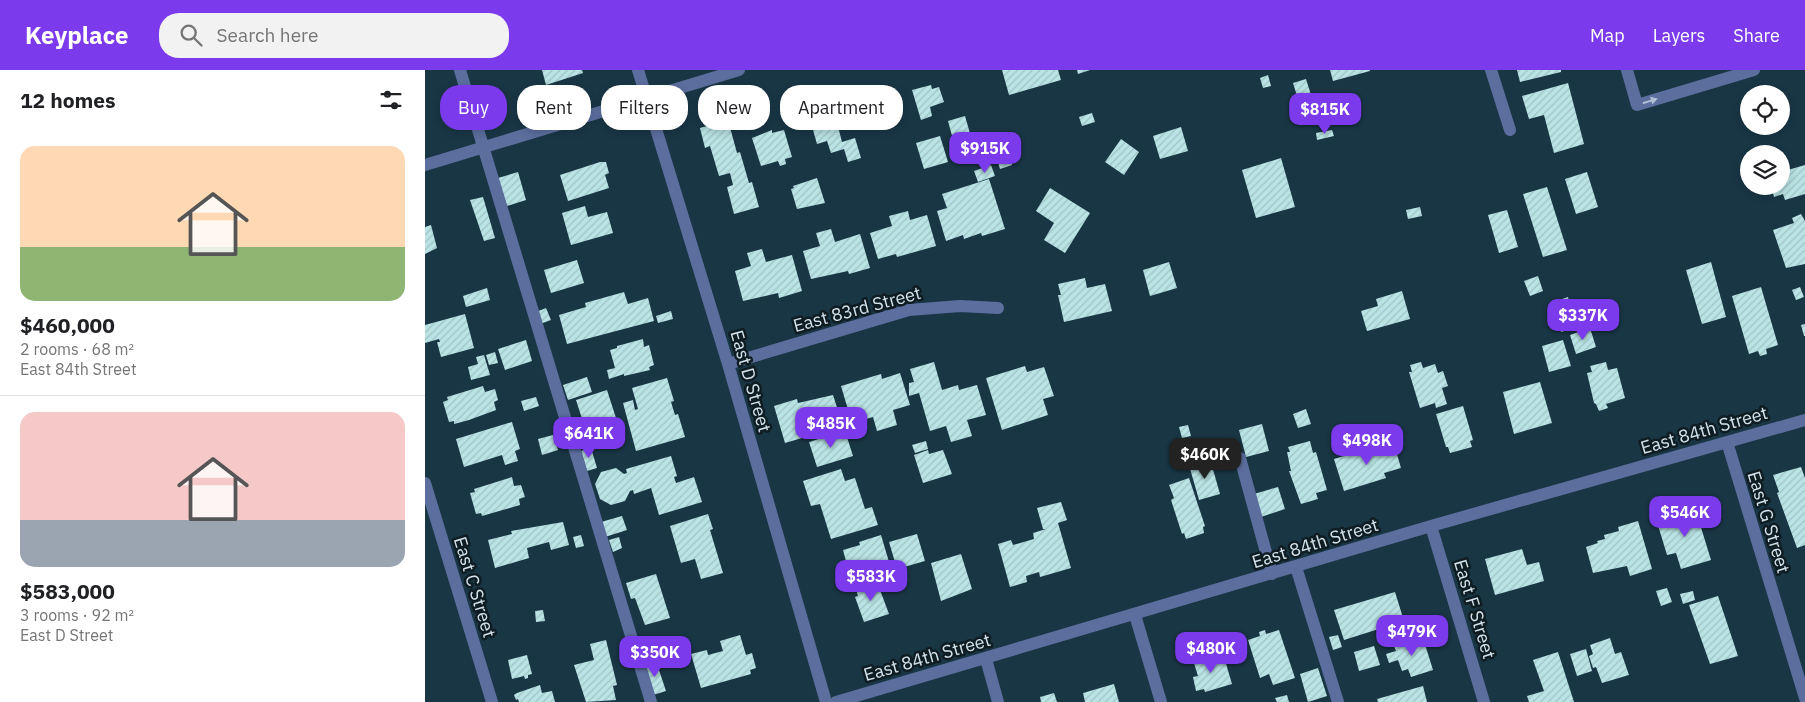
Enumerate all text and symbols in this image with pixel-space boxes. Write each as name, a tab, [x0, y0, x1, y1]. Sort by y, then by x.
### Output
search box	[159, 13, 509, 58]
text: Keyplace	[25, 19, 129, 51]
icon: search	[177, 21, 205, 49]
text: Search here	[217, 23, 318, 47]
text: Map	[1590, 24, 1625, 47]
text: Layers	[1653, 24, 1705, 47]
text: Share	[1733, 24, 1780, 47]
chip: Buy	[440, 85, 507, 130]
chip: Rent	[517, 85, 591, 130]
chip: Filters	[601, 85, 688, 130]
chip: New	[698, 85, 770, 130]
chip: Apartment	[780, 85, 903, 130]
map controls	[1740, 85, 1790, 195]
button: locate	[1740, 85, 1790, 135]
text: 12 homes	[20, 86, 116, 114]
icon: filters	[377, 86, 405, 114]
pin: $815K	[1290, 92, 1360, 135]
one-way arrow	[1642, 96, 1657, 104]
text: $815K	[1300, 99, 1350, 119]
pin: $915K	[950, 132, 1020, 174]
text: $915K	[960, 138, 1010, 158]
button: layers	[1740, 145, 1790, 195]
icon: home	[168, 179, 258, 269]
street label: East 83rd Street	[791, 281, 923, 337]
pin: $337K	[1548, 298, 1618, 341]
text: $337K	[1558, 305, 1608, 325]
text: $460,000	[20, 311, 115, 339]
street label: East D Street	[725, 327, 777, 435]
text: 2 rooms · 68 m²	[20, 339, 134, 359]
text: East 84th Street	[20, 359, 137, 379]
street label: East 84th Street	[1638, 401, 1770, 459]
pin: $485K	[796, 406, 866, 449]
text: $485K	[806, 413, 856, 433]
pin: $641K	[554, 416, 624, 459]
text: $641K	[564, 423, 614, 443]
pin: $498K	[1332, 424, 1402, 466]
text: $498K	[1342, 430, 1392, 450]
pin: $460K	[1170, 438, 1240, 480]
icon: home	[168, 444, 258, 534]
text: $460K	[1180, 444, 1230, 464]
street label: East G Street	[1743, 468, 1795, 576]
pin: $546K	[1650, 496, 1720, 538]
text: $546K	[1660, 502, 1710, 522]
street label: East 84th Street	[1249, 513, 1381, 573]
street label: East C Street	[449, 534, 501, 640]
street label: East F Street	[1449, 556, 1501, 662]
pin: $583K	[836, 560, 906, 602]
text: $583K	[846, 566, 896, 586]
text: $583,000	[20, 577, 115, 605]
text: 3 rooms · 92 m²	[20, 605, 134, 625]
pin: $479K	[1377, 614, 1447, 657]
text: $479K	[1387, 621, 1437, 641]
text: East D Street	[20, 625, 113, 645]
street label: East 84th Street	[861, 628, 993, 686]
pin: $480K	[1176, 632, 1246, 674]
pin: $350K	[620, 636, 690, 678]
text: $480K	[1186, 638, 1236, 658]
text: $350K	[630, 642, 680, 662]

